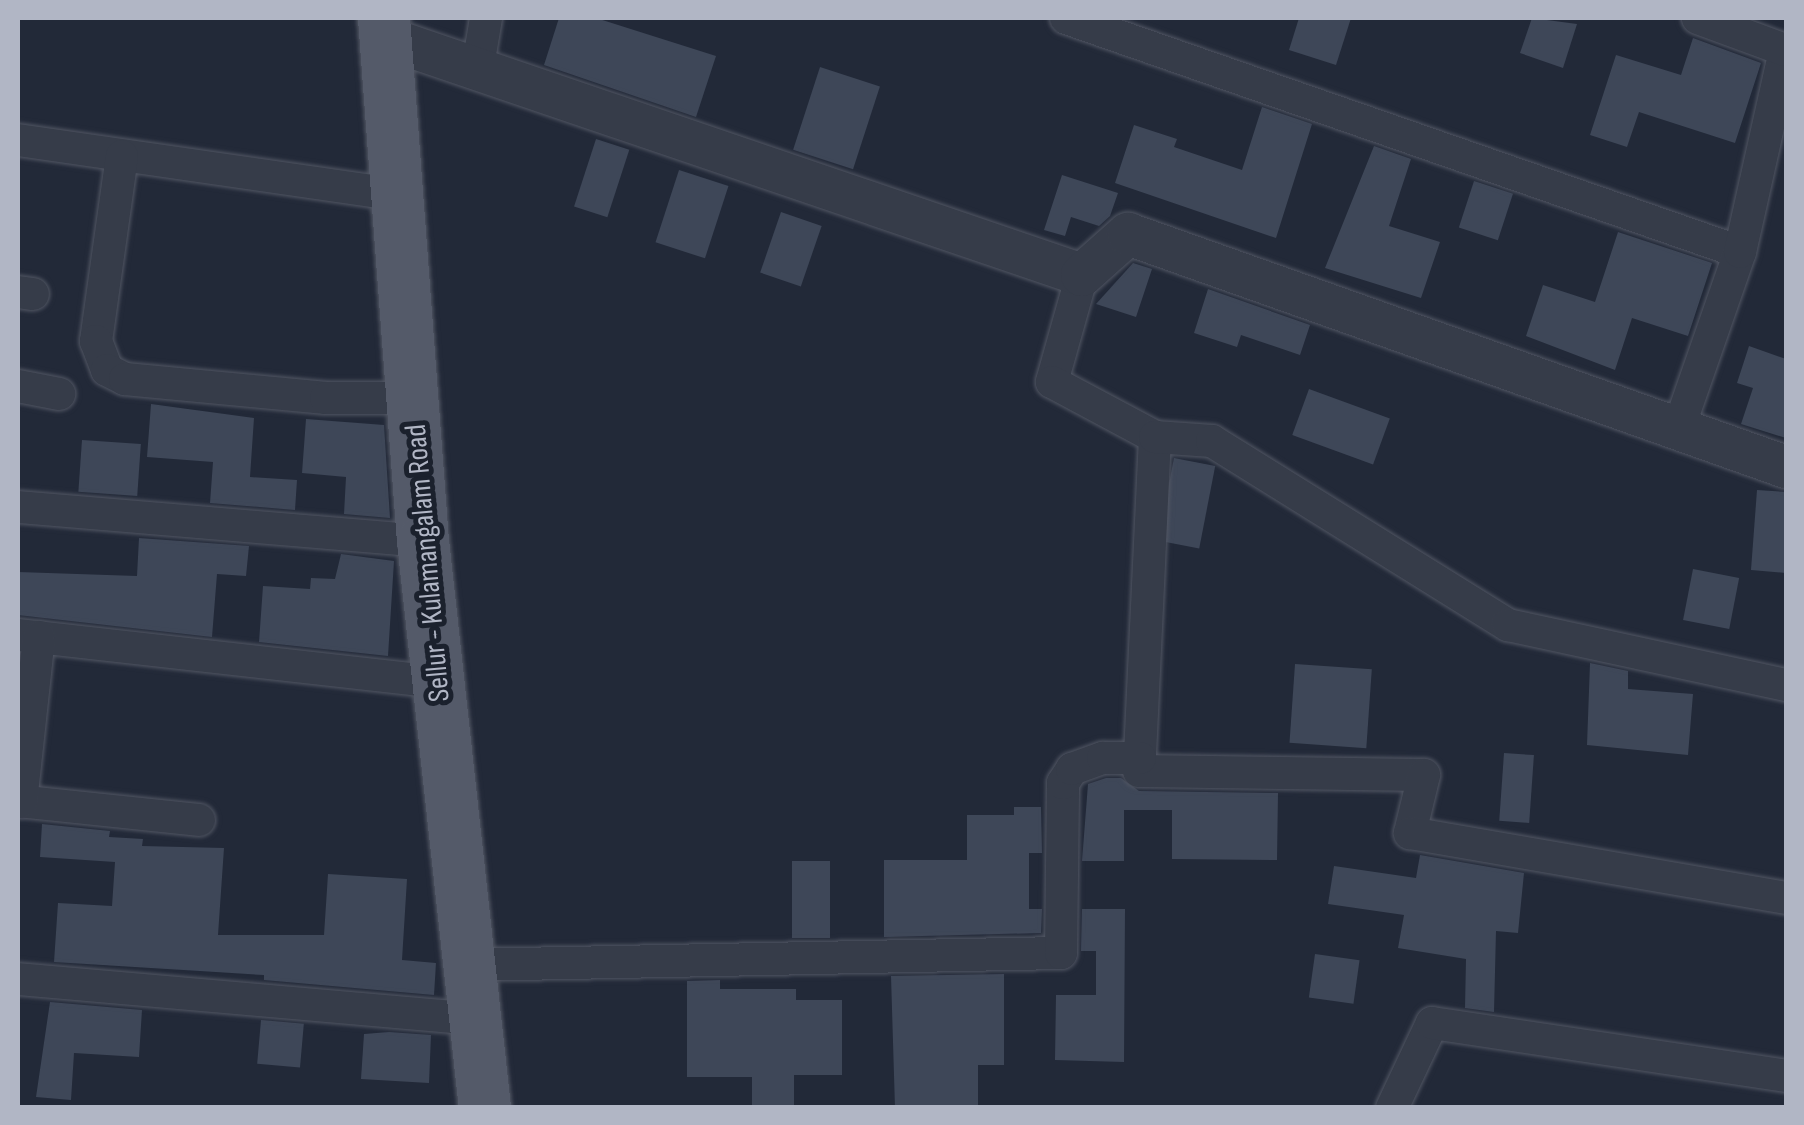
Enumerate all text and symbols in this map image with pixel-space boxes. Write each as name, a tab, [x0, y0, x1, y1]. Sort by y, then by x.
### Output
street label: Sellur - Kulamangalam Road	[398, 423, 458, 703]

